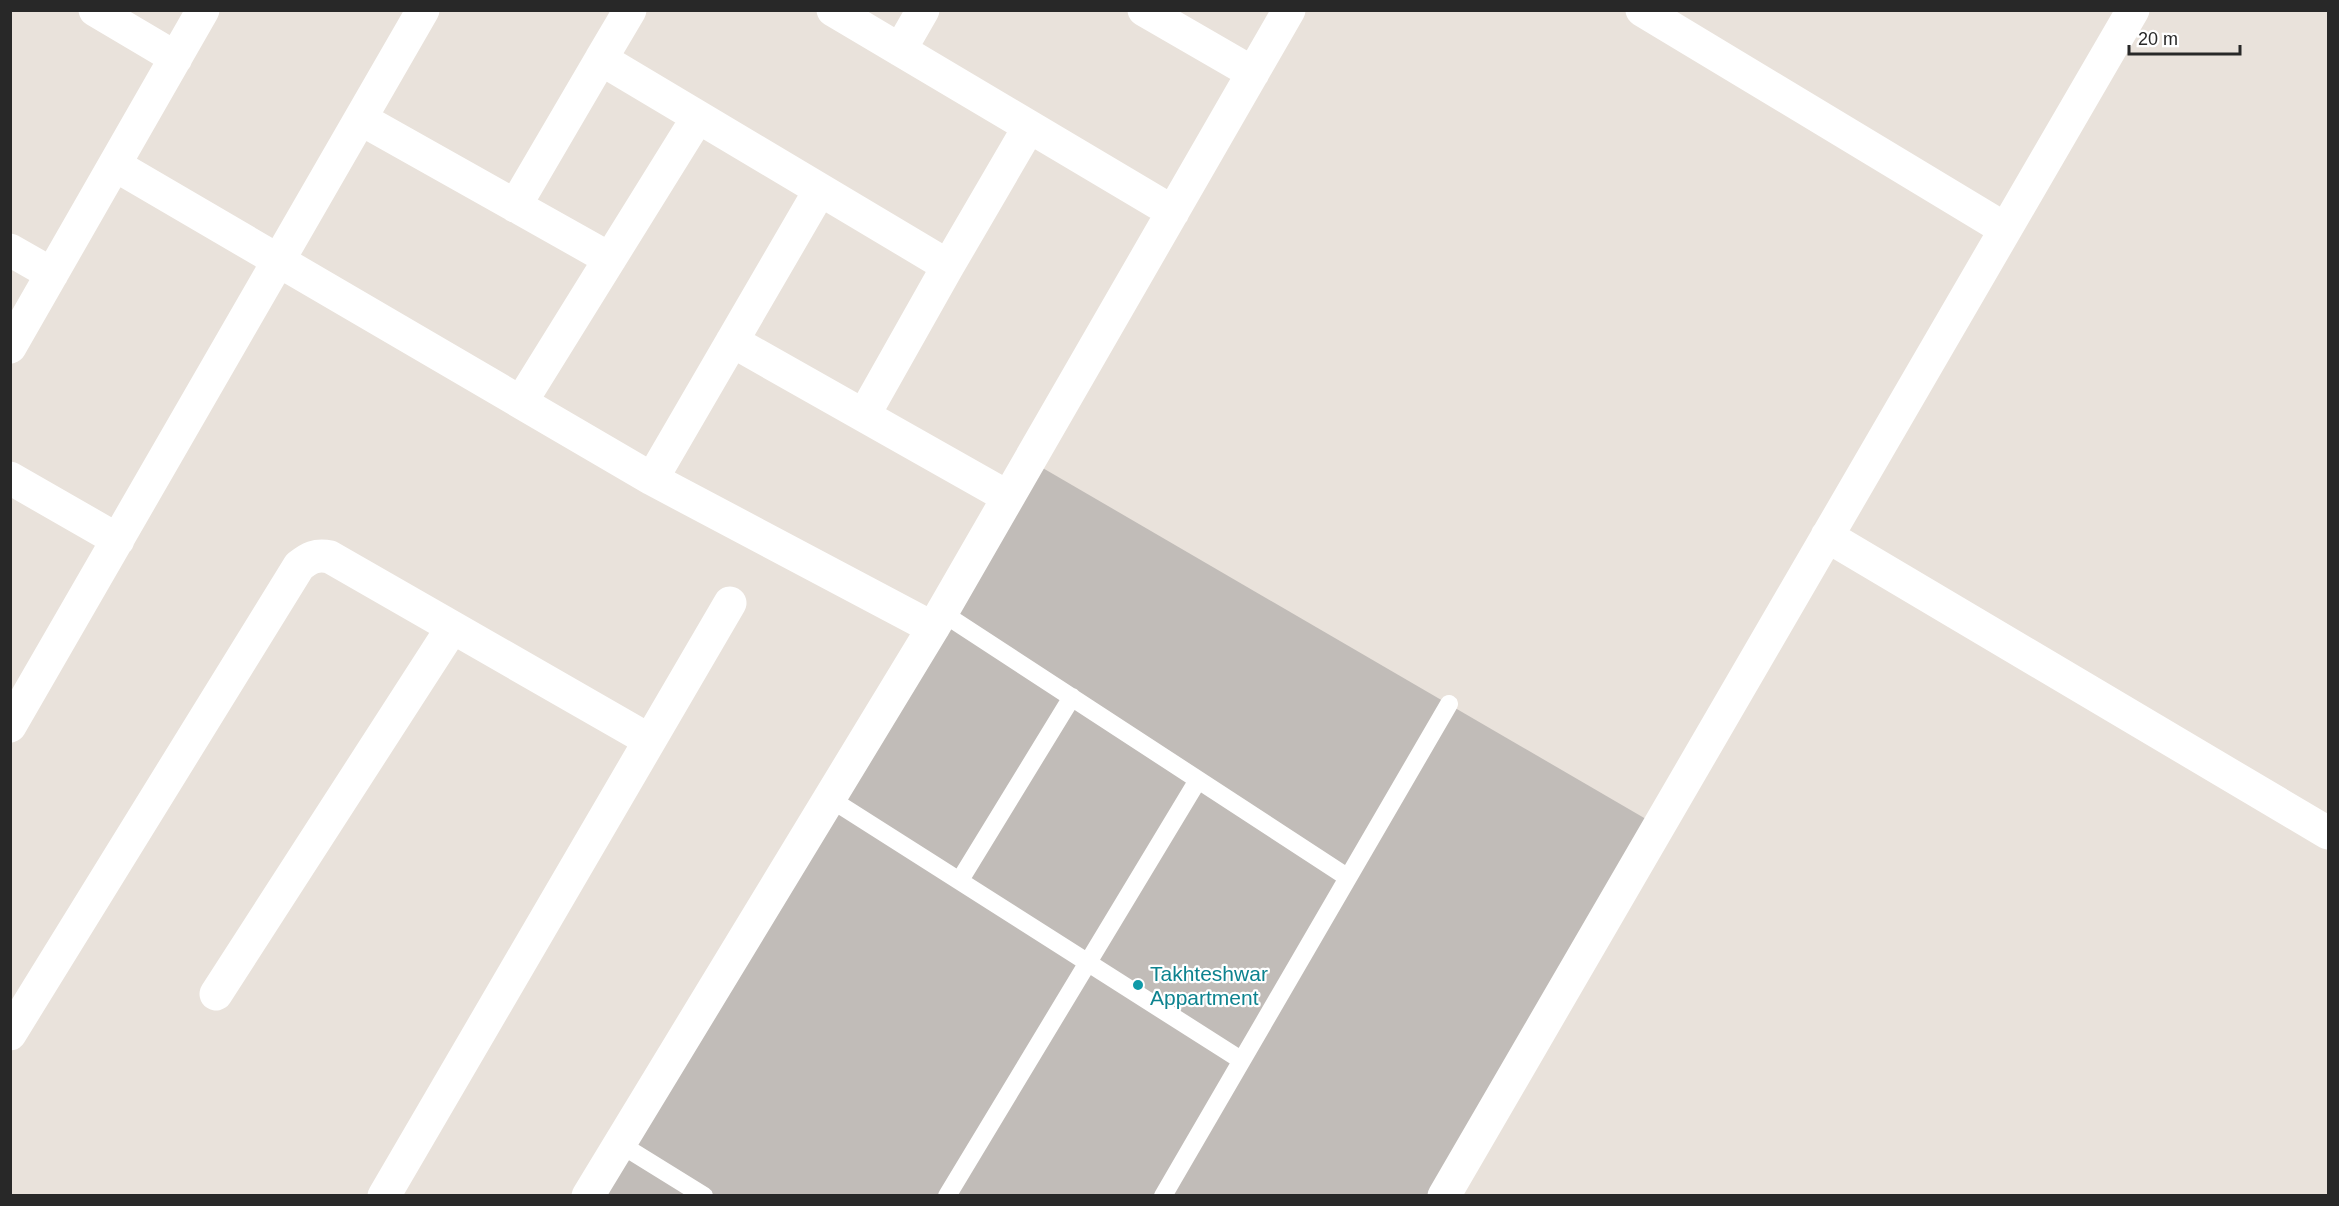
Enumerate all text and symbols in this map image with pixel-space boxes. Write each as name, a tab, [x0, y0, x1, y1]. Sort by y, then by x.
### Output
scale bar	[2129, 18, 2240, 56]
text: 20 m	[2138, 29, 2178, 49]
place label: Takhteshwar Appartment	[1150, 962, 1268, 1009]
marker: Takhteshwar Appartment	[1131, 978, 1145, 992]

